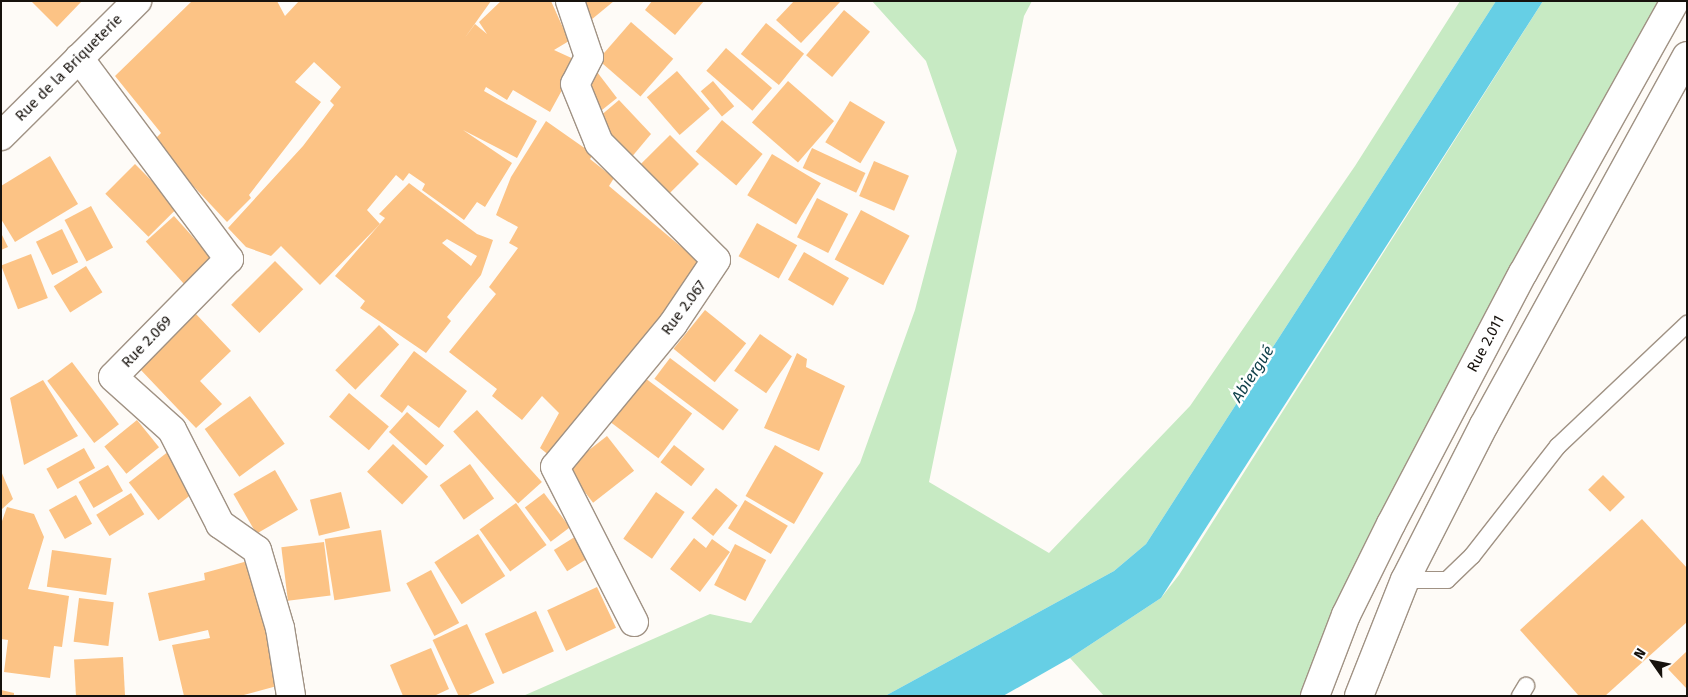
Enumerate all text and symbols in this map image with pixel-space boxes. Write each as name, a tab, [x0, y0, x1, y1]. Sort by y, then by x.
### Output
street label: Rue de la Briqueterie	[12, 11, 126, 125]
street label: Rue 2.067	[658, 277, 710, 339]
street label: Rue 2.069	[118, 312, 176, 372]
street label: Rue 2.011	[1464, 313, 1508, 375]
water label: Abiergué	[1228, 342, 1278, 406]
north arrow	[1628, 637, 1678, 687]
text: N	[1630, 645, 1650, 662]

